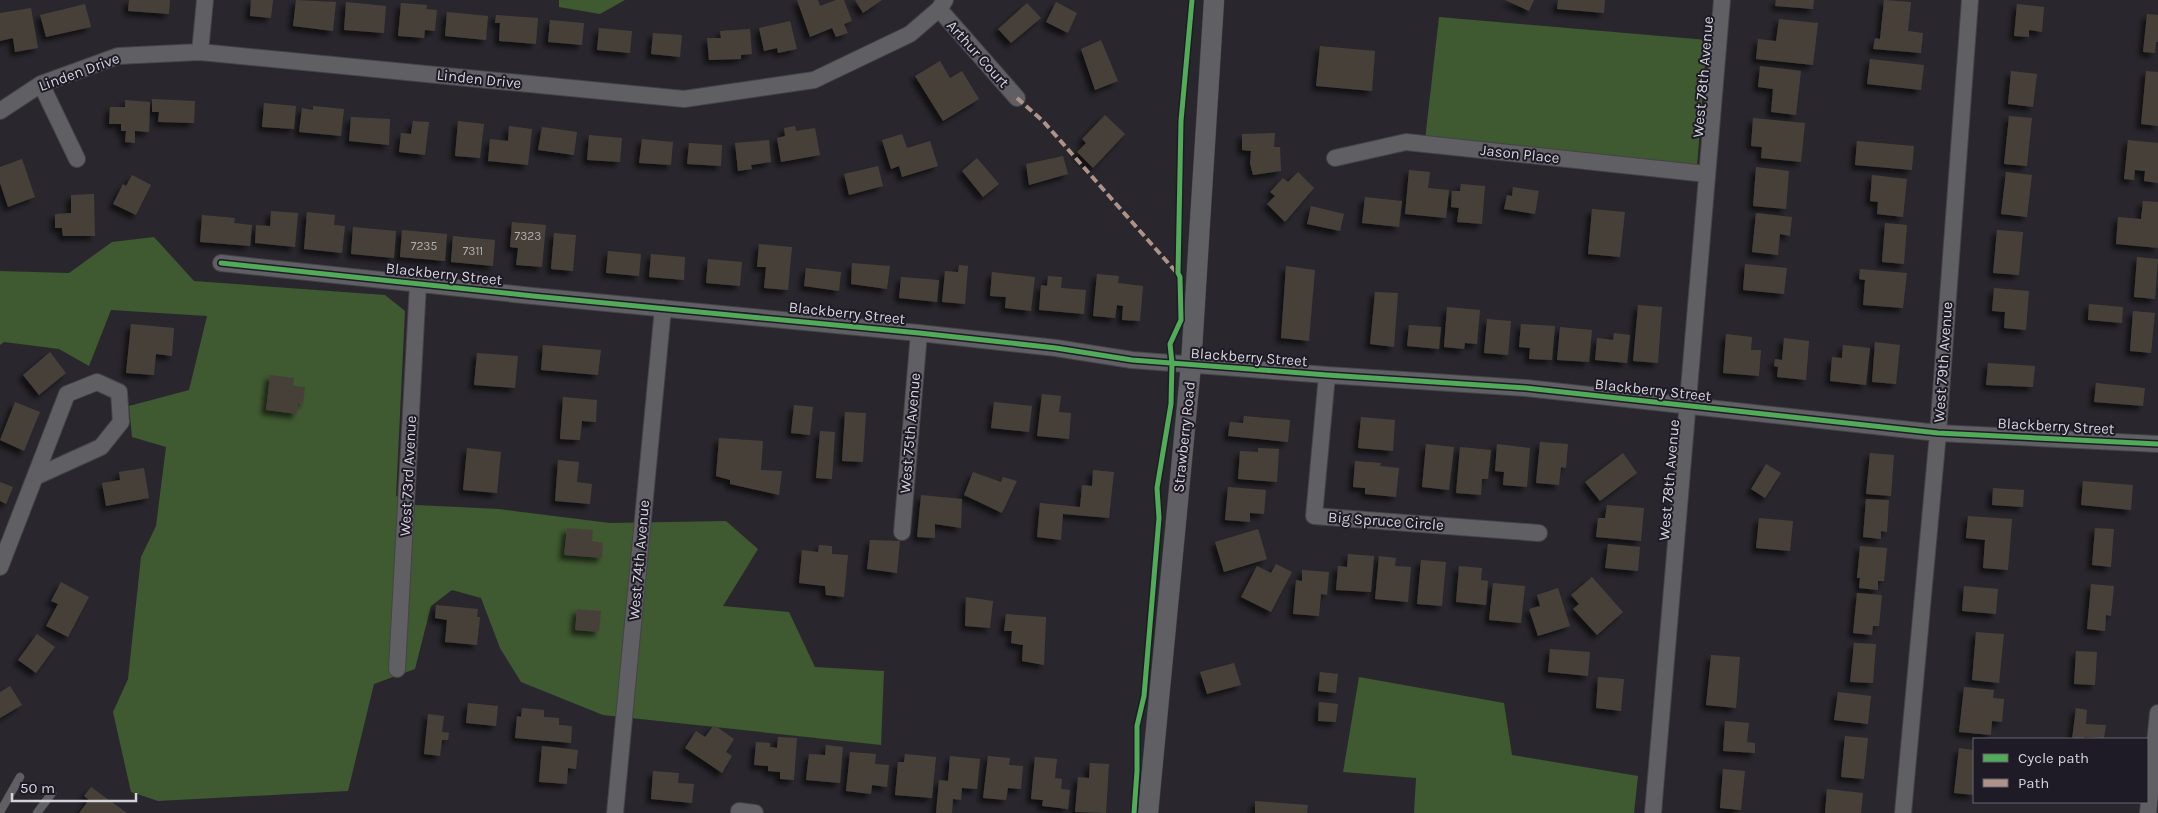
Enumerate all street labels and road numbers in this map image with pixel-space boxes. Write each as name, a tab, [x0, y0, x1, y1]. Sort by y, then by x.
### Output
street label: West 78th Avenue	[1689, 16, 1717, 138]
street label: Arthur Court	[943, 17, 1013, 92]
street label: Linden Drive	[36, 49, 122, 95]
street label: Linden Drive	[436, 66, 522, 92]
street label: Jason Place	[1480, 141, 1560, 167]
street label: Blackberry Street	[385, 259, 504, 289]
street label: Blackberry Street	[788, 298, 907, 328]
street label: West 79th Avenue	[1930, 301, 1956, 423]
street label: Blackberry Street	[1190, 344, 1308, 370]
street label: West 75th Avenue	[896, 372, 924, 494]
street label: Blackberry Street	[1594, 375, 1713, 405]
street label: Strawberry Road	[1169, 380, 1199, 494]
street label: Blackberry Street	[1997, 414, 2115, 438]
street label: West 73rd Avenue	[396, 415, 420, 537]
street label: West 78th Avenue	[1655, 419, 1683, 541]
street label: West 74th Avenue	[625, 499, 653, 621]
street label: Big Spruce Circle	[1328, 508, 1444, 534]

